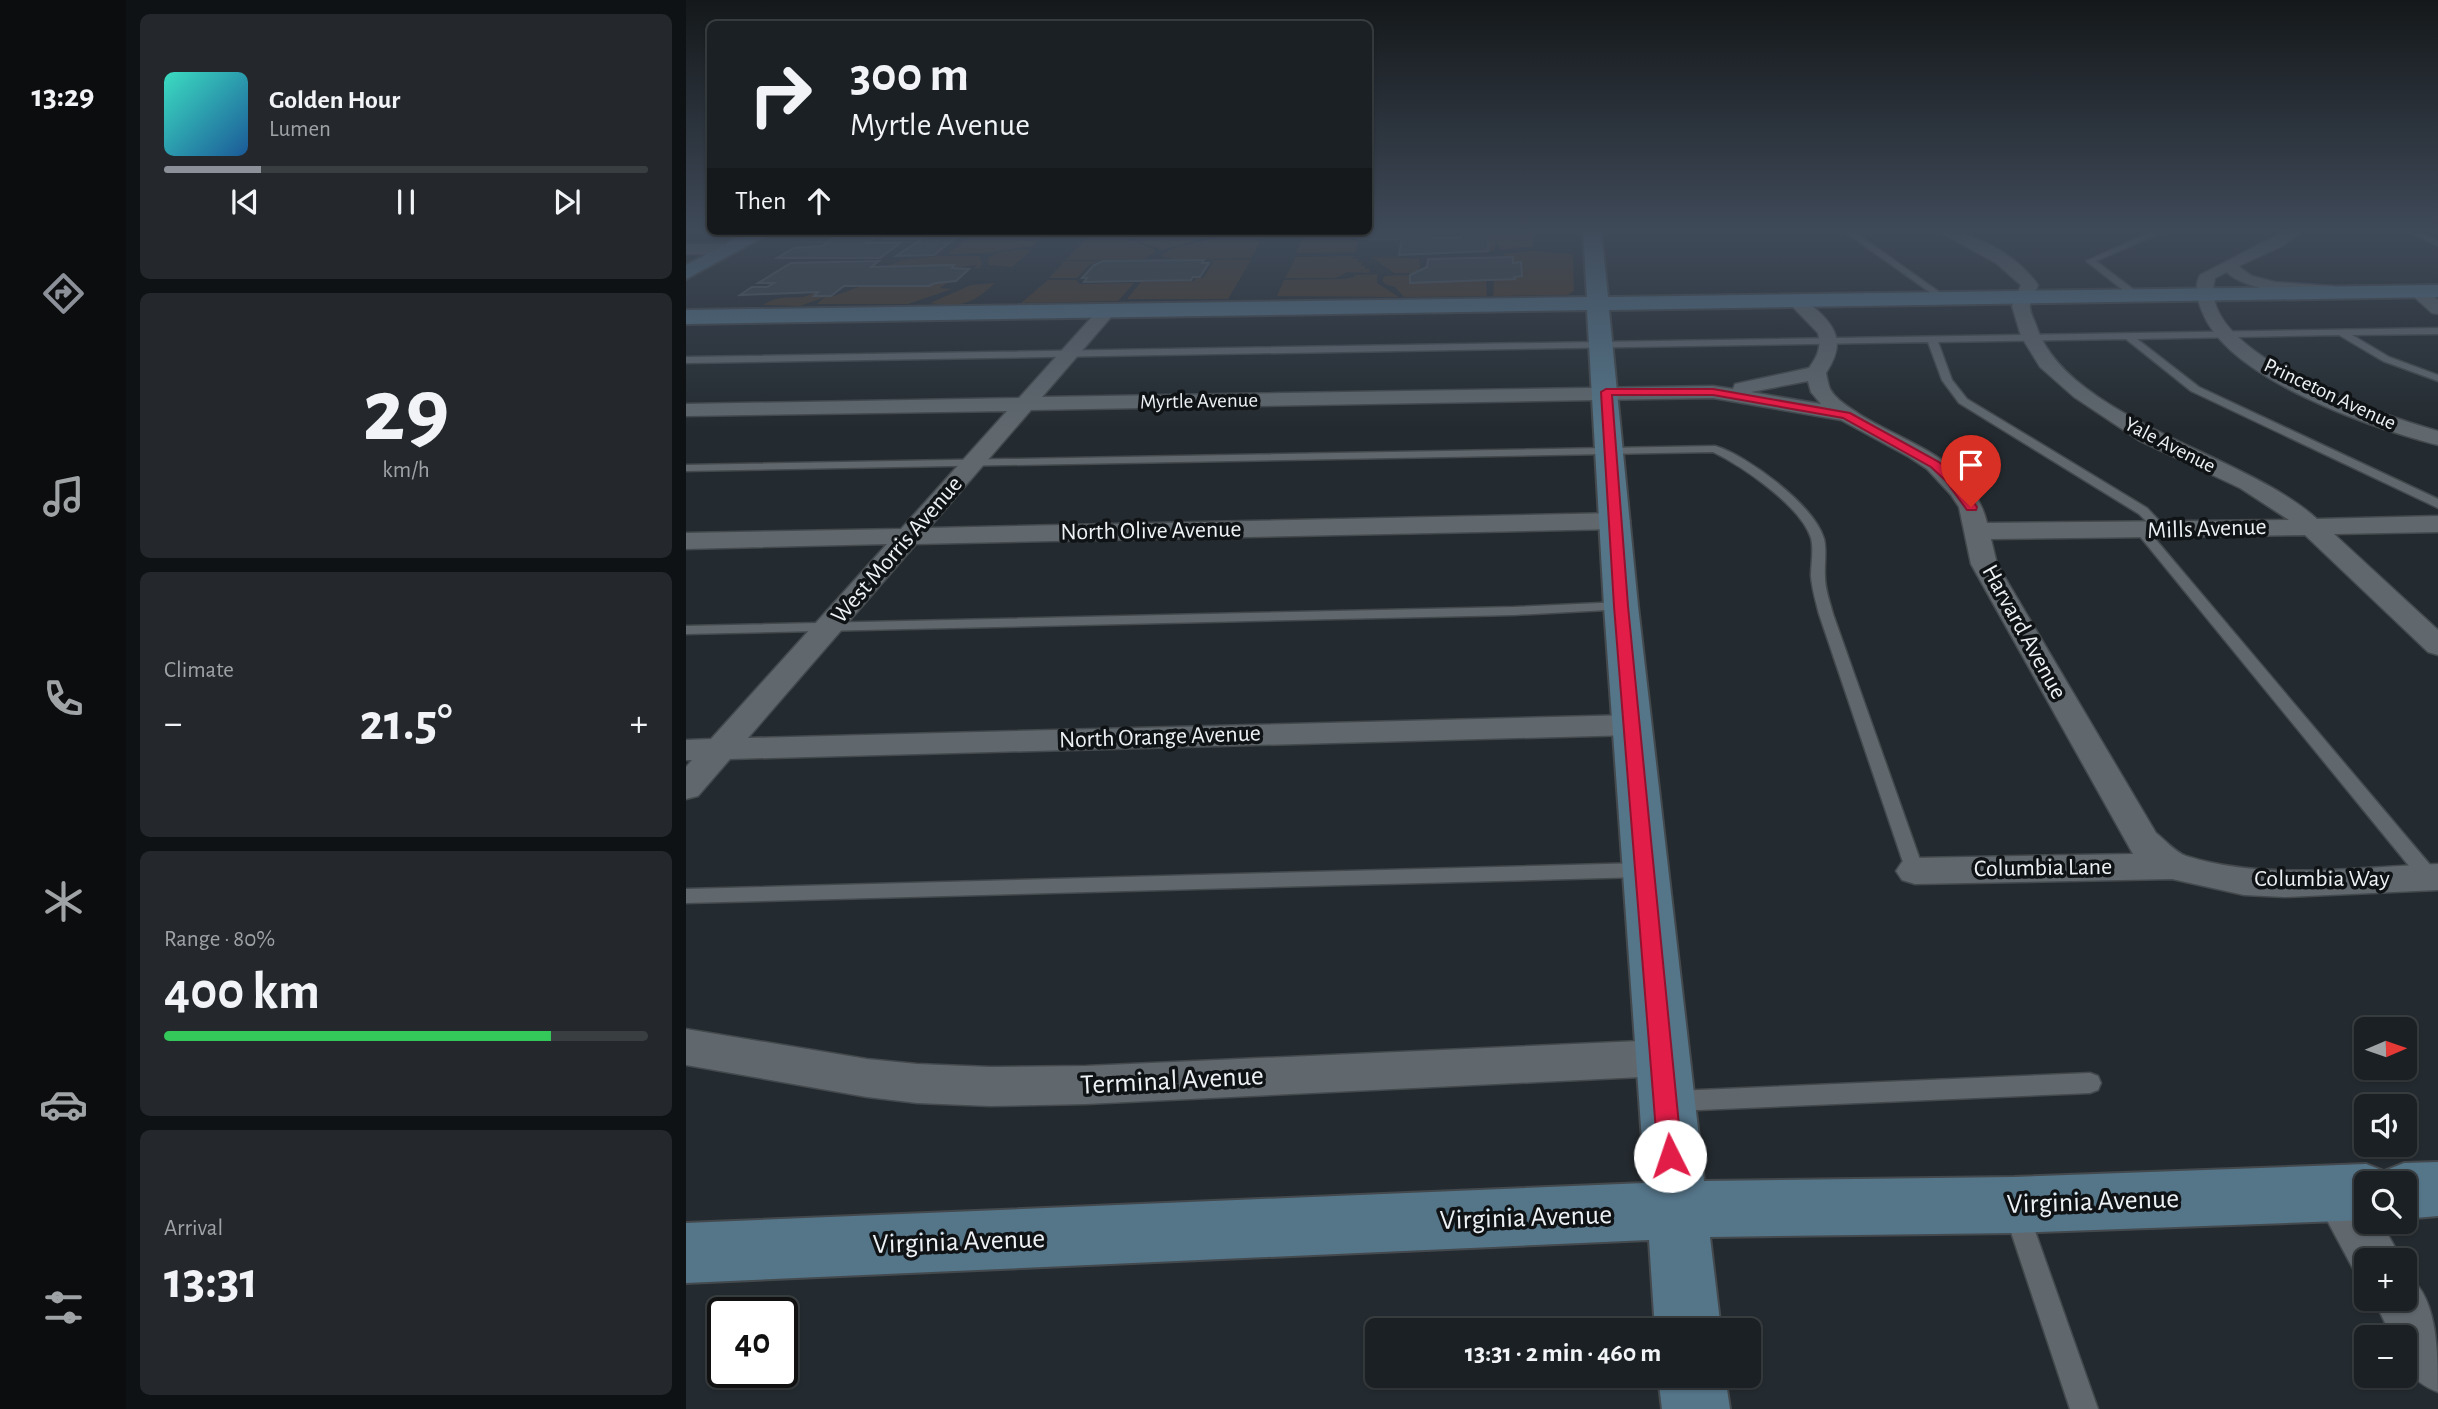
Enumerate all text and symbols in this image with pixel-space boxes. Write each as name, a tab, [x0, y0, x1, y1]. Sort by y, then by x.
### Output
icon: right	[735, 49, 826, 140]
text: 300 m	[850, 51, 969, 100]
text: 13:29	[31, 80, 95, 112]
text: Golden Hour	[269, 87, 400, 113]
text: Myrtle Avenue	[850, 109, 1030, 141]
text: Lumen	[269, 118, 331, 141]
icon: ahead	[800, 182, 838, 220]
icon: previous	[226, 183, 264, 221]
icon: pause	[387, 183, 425, 221]
icon: next	[548, 183, 586, 221]
text: Then	[735, 188, 786, 214]
icon: directions	[39, 269, 88, 318]
street label: Princeton Avenue	[2261, 354, 2399, 434]
text: 29	[363, 366, 449, 457]
street label: Myrtle Avenue	[1140, 389, 1258, 413]
street label: Yale Avenue	[2121, 413, 2219, 477]
pin	[1941, 435, 2001, 507]
icon: arrive	[1952, 446, 1990, 484]
text: km/h	[382, 459, 430, 482]
icon: music	[39, 472, 88, 521]
street label: West Morris Avenue	[827, 472, 967, 628]
street label: Mills Avenue	[2147, 515, 2267, 543]
street label: North Olive Avenue	[1060, 517, 1242, 545]
street label: Harvard Avenue	[1977, 561, 2071, 703]
text: Climate	[164, 659, 234, 682]
icon: phone	[39, 674, 88, 723]
text: 21.5°	[360, 697, 452, 749]
text: −	[164, 705, 182, 743]
text: +	[630, 705, 648, 743]
street label: North Orange Avenue	[1059, 721, 1261, 753]
street label: Columbia Lane	[1974, 855, 2112, 881]
street label: Columbia Way	[2254, 867, 2390, 891]
icon: climate	[39, 877, 88, 926]
text: Range · 80%	[164, 928, 275, 951]
text: 400 km	[164, 966, 320, 1018]
north arrow	[2354, 1017, 2417, 1080]
map controls	[2354, 1017, 2417, 1388]
street label: Terminal Avenue	[1080, 1062, 1264, 1100]
icon: car	[39, 1080, 88, 1129]
button: sound	[2354, 1094, 2417, 1157]
position arrow	[1633, 1119, 1707, 1193]
button: search	[2354, 1171, 2417, 1234]
street label: Virginia Avenue	[2006, 1185, 2180, 1219]
street label: Virginia Avenue	[1439, 1201, 1613, 1235]
text: Arrival	[164, 1217, 223, 1240]
street label: Virginia Avenue	[872, 1225, 1046, 1259]
button: +	[2354, 1248, 2417, 1311]
text: 13:31	[164, 1255, 258, 1307]
icon: filters	[39, 1283, 88, 1332]
speed limit sign: 40	[707, 1297, 798, 1388]
button: −	[2354, 1325, 2417, 1388]
text: 13:31 · 2 min · 460 m	[1465, 1340, 1661, 1366]

